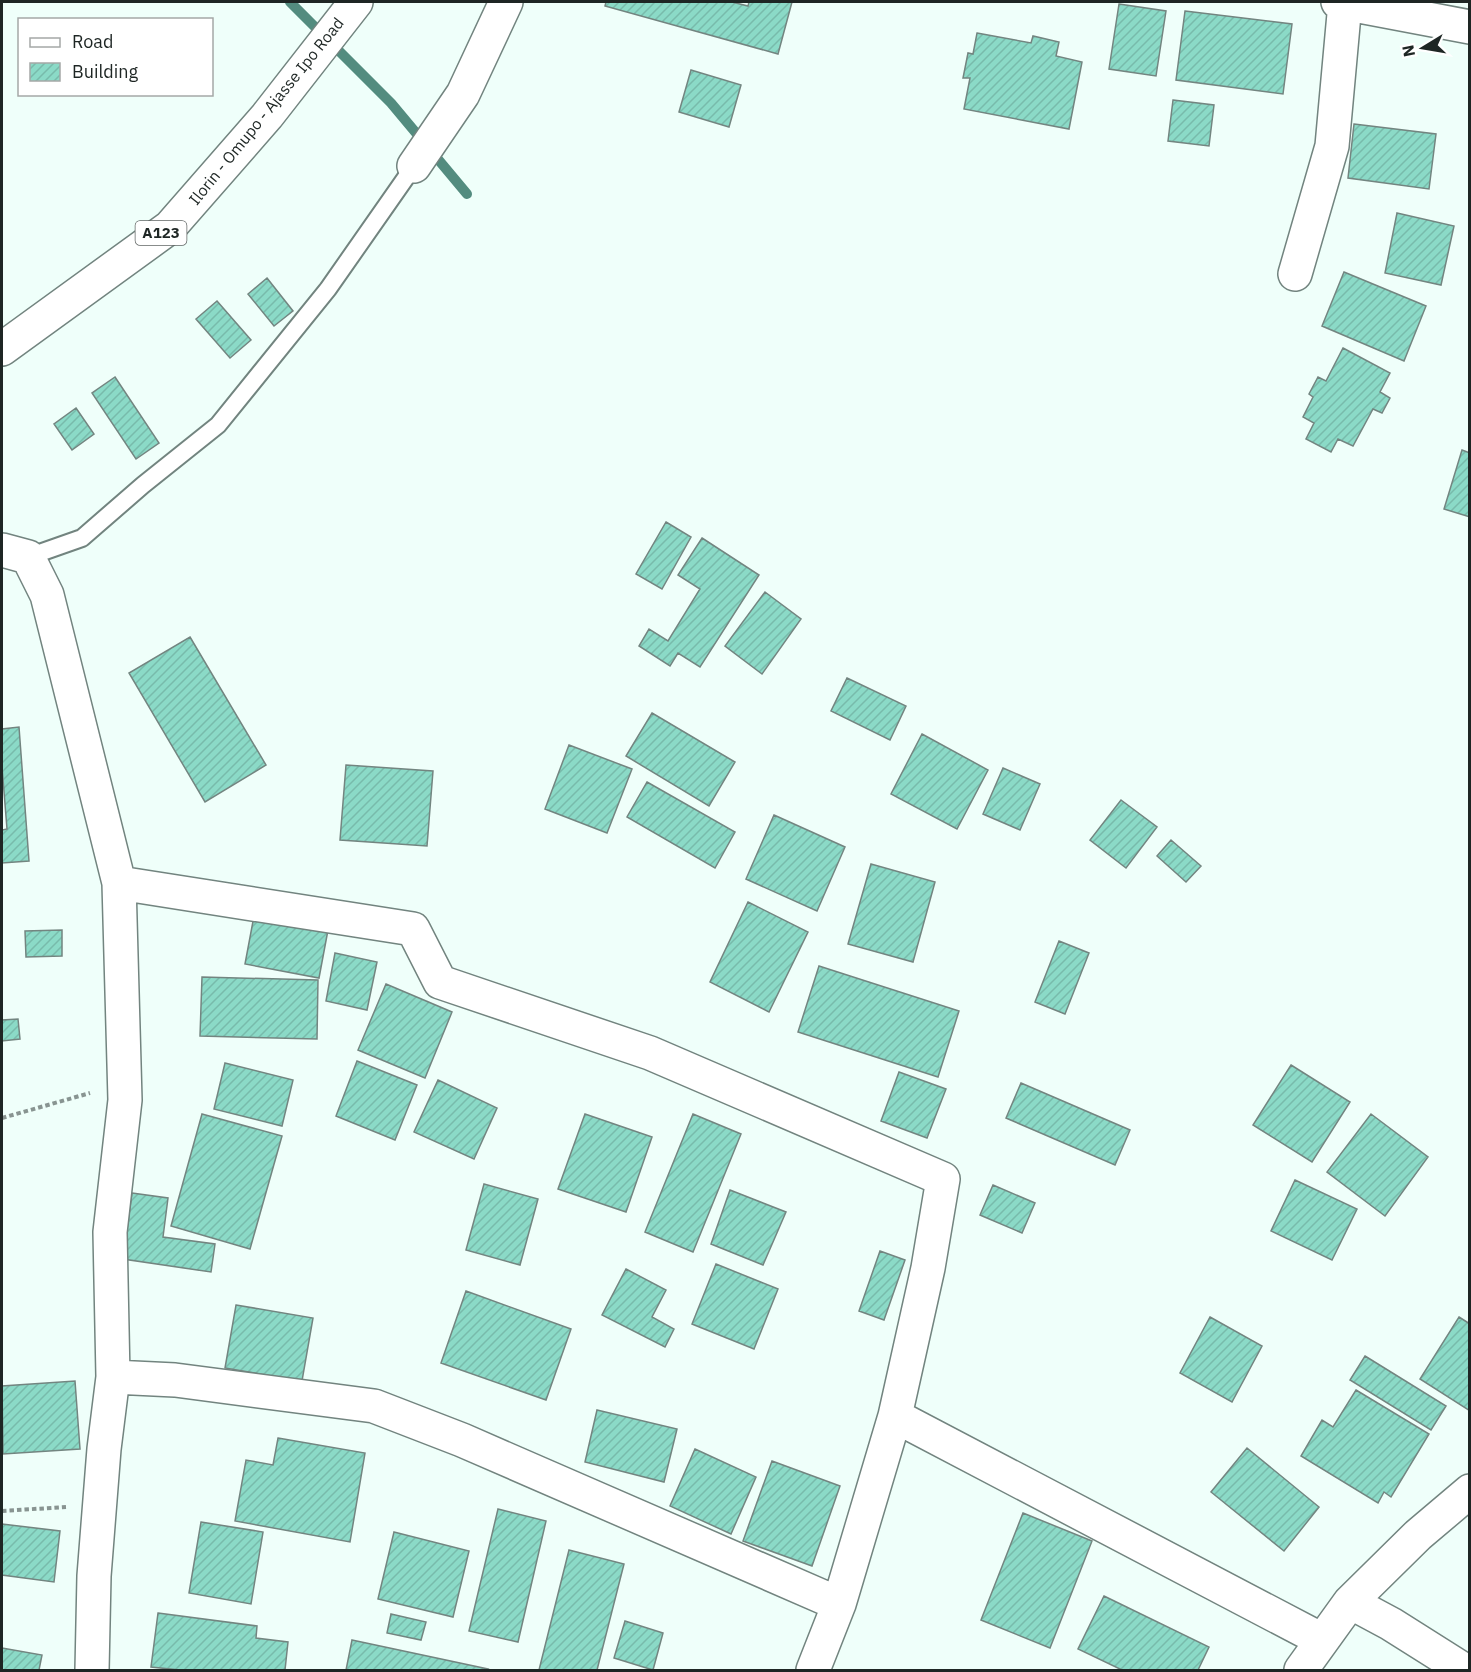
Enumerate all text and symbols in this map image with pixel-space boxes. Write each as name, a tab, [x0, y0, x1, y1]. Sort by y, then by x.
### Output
street label: Ilorin - Omupo - Ajasse Ipo Road	[184, 13, 348, 209]
legend	[18, 18, 213, 96]
north arrow	[1393, 18, 1453, 78]
text: Road	[72, 30, 113, 53]
text: N	[1397, 43, 1419, 58]
text: Building	[72, 60, 139, 83]
road number: A123	[136, 221, 186, 245]

